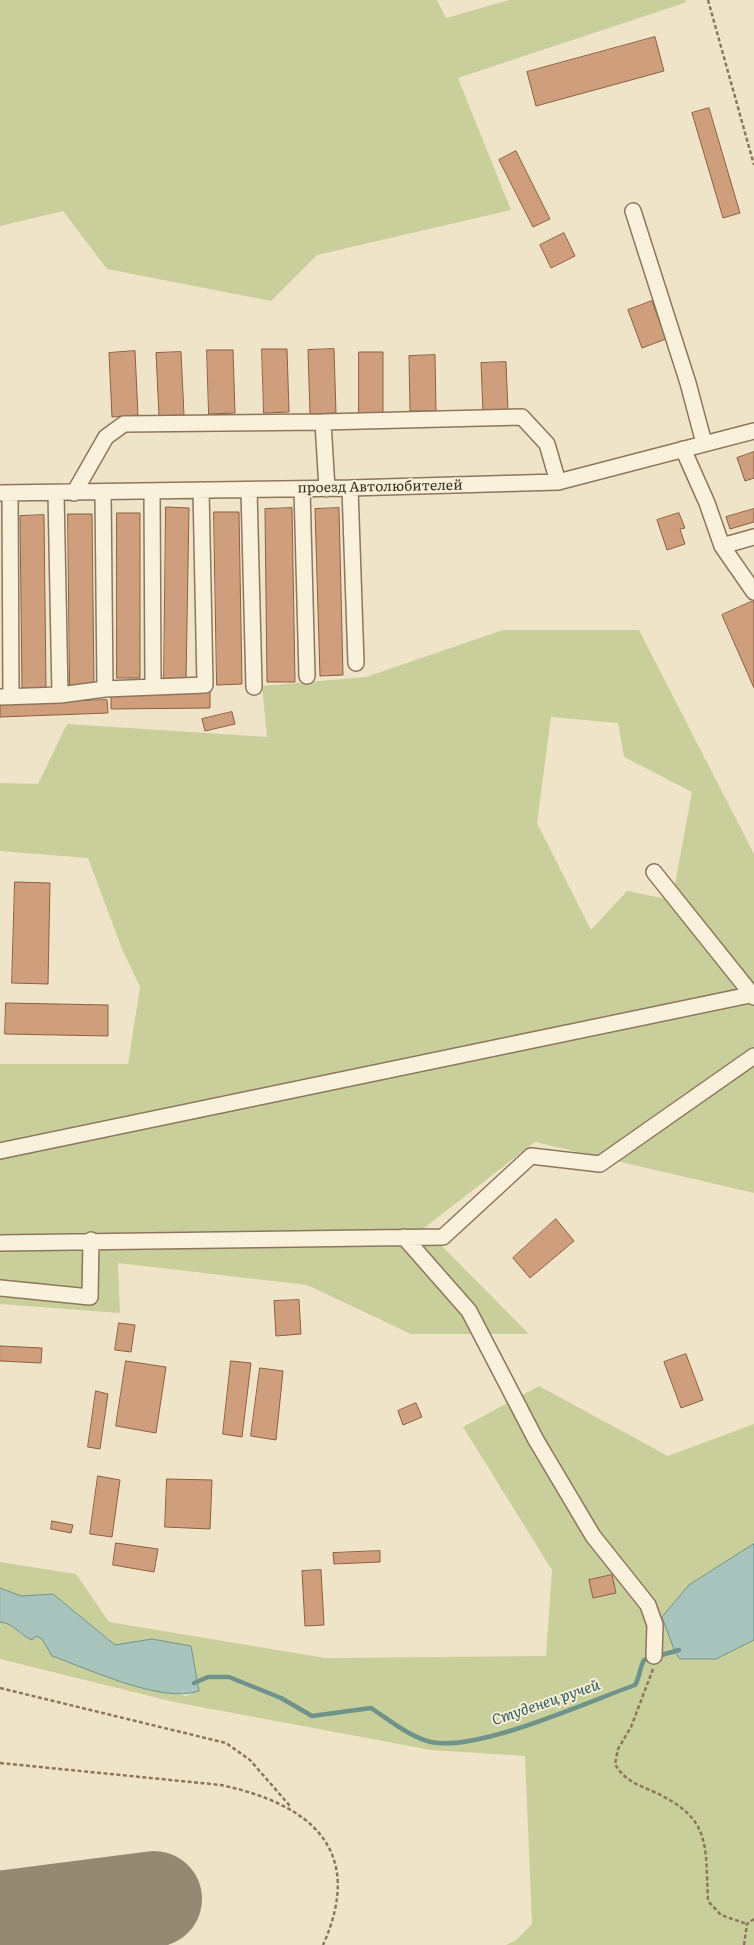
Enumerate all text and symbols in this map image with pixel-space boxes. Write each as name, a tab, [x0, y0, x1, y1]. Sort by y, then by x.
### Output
street label: проезд Автолюбителей	[297, 477, 463, 497]
water label: Студенец ручей	[490, 1676, 602, 1730]

